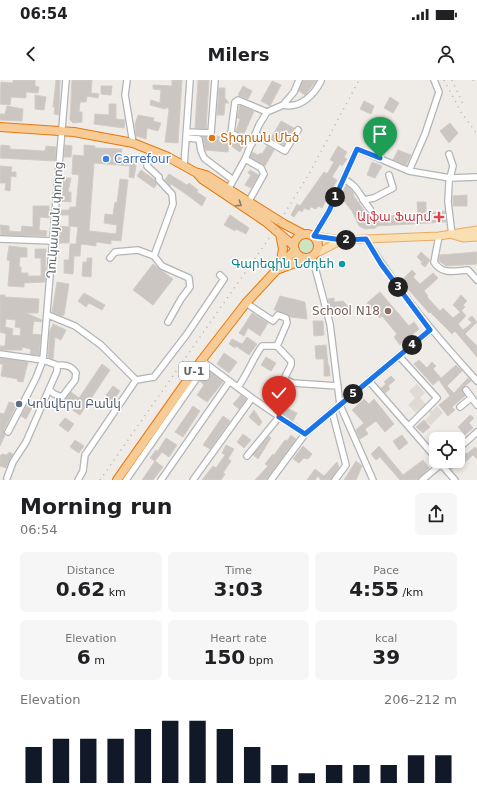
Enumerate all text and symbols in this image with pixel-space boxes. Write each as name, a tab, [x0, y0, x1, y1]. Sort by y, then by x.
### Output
text: 06:54	[20, 5, 68, 23]
icon: back	[20, 43, 42, 65]
icon: person	[435, 43, 457, 65]
text: Milers	[207, 44, 270, 65]
pin	[363, 117, 397, 158]
icon: arrive	[369, 123, 391, 145]
place label: Տիգրան Մեծ	[220, 131, 299, 145]
marker: Տիգրան Մեծ	[207, 133, 217, 143]
place label: Carrefour	[114, 152, 171, 166]
marker: Carrefour	[101, 154, 111, 164]
street label: Ղուկասյան փողոց	[44, 161, 66, 279]
pin: 1	[325, 187, 345, 207]
text: 1	[331, 190, 339, 203]
one-way arrow	[235, 199, 242, 206]
place label: Ալֆա Ֆարմ	[357, 210, 431, 224]
marker: Ալֆա Ֆարմ	[434, 212, 444, 222]
pin: 2	[336, 230, 356, 250]
text: 2	[342, 233, 350, 246]
place label: Գարեգին Նժդեհ	[231, 257, 334, 271]
marker: Գարեգին Նժդեհ	[337, 259, 347, 269]
pin: 3	[388, 277, 408, 297]
text: 3	[394, 280, 402, 293]
place label: School N18	[312, 304, 380, 318]
marker: School N18	[383, 306, 393, 316]
pin: 4	[402, 335, 422, 355]
text: 4	[408, 338, 416, 351]
road number: Մ-1	[179, 362, 209, 380]
pin	[262, 376, 296, 417]
icon: check	[268, 382, 290, 404]
pin: 5	[343, 384, 363, 404]
text: 5	[349, 387, 357, 400]
place label: Կոնվերս Բանկ	[27, 397, 121, 411]
marker: Կոնվերս Բանկ	[14, 399, 24, 409]
map controls	[429, 432, 465, 468]
button: locate	[429, 432, 465, 468]
button: share	[415, 493, 457, 535]
text: Morning run	[20, 494, 172, 519]
text: 06:54	[20, 522, 57, 537]
text: Distance	[67, 564, 115, 577]
text: Time	[225, 564, 252, 577]
text: Pace	[373, 564, 399, 577]
text: 0.62	[56, 577, 105, 601]
text: 3:03	[214, 577, 263, 601]
text: 4:55	[349, 577, 399, 601]
text: km	[105, 586, 126, 599]
text: /km	[399, 586, 423, 599]
text: Elevation	[65, 632, 116, 645]
text: Heart rate	[210, 632, 267, 645]
text: kcal	[375, 632, 397, 645]
text: 6	[77, 645, 91, 669]
text: 150	[204, 645, 245, 669]
text: 39	[372, 645, 400, 669]
text: m	[91, 654, 105, 667]
text: bpm	[245, 654, 273, 667]
text: Elevation	[20, 692, 80, 707]
text: 206–212 m	[384, 692, 457, 707]

